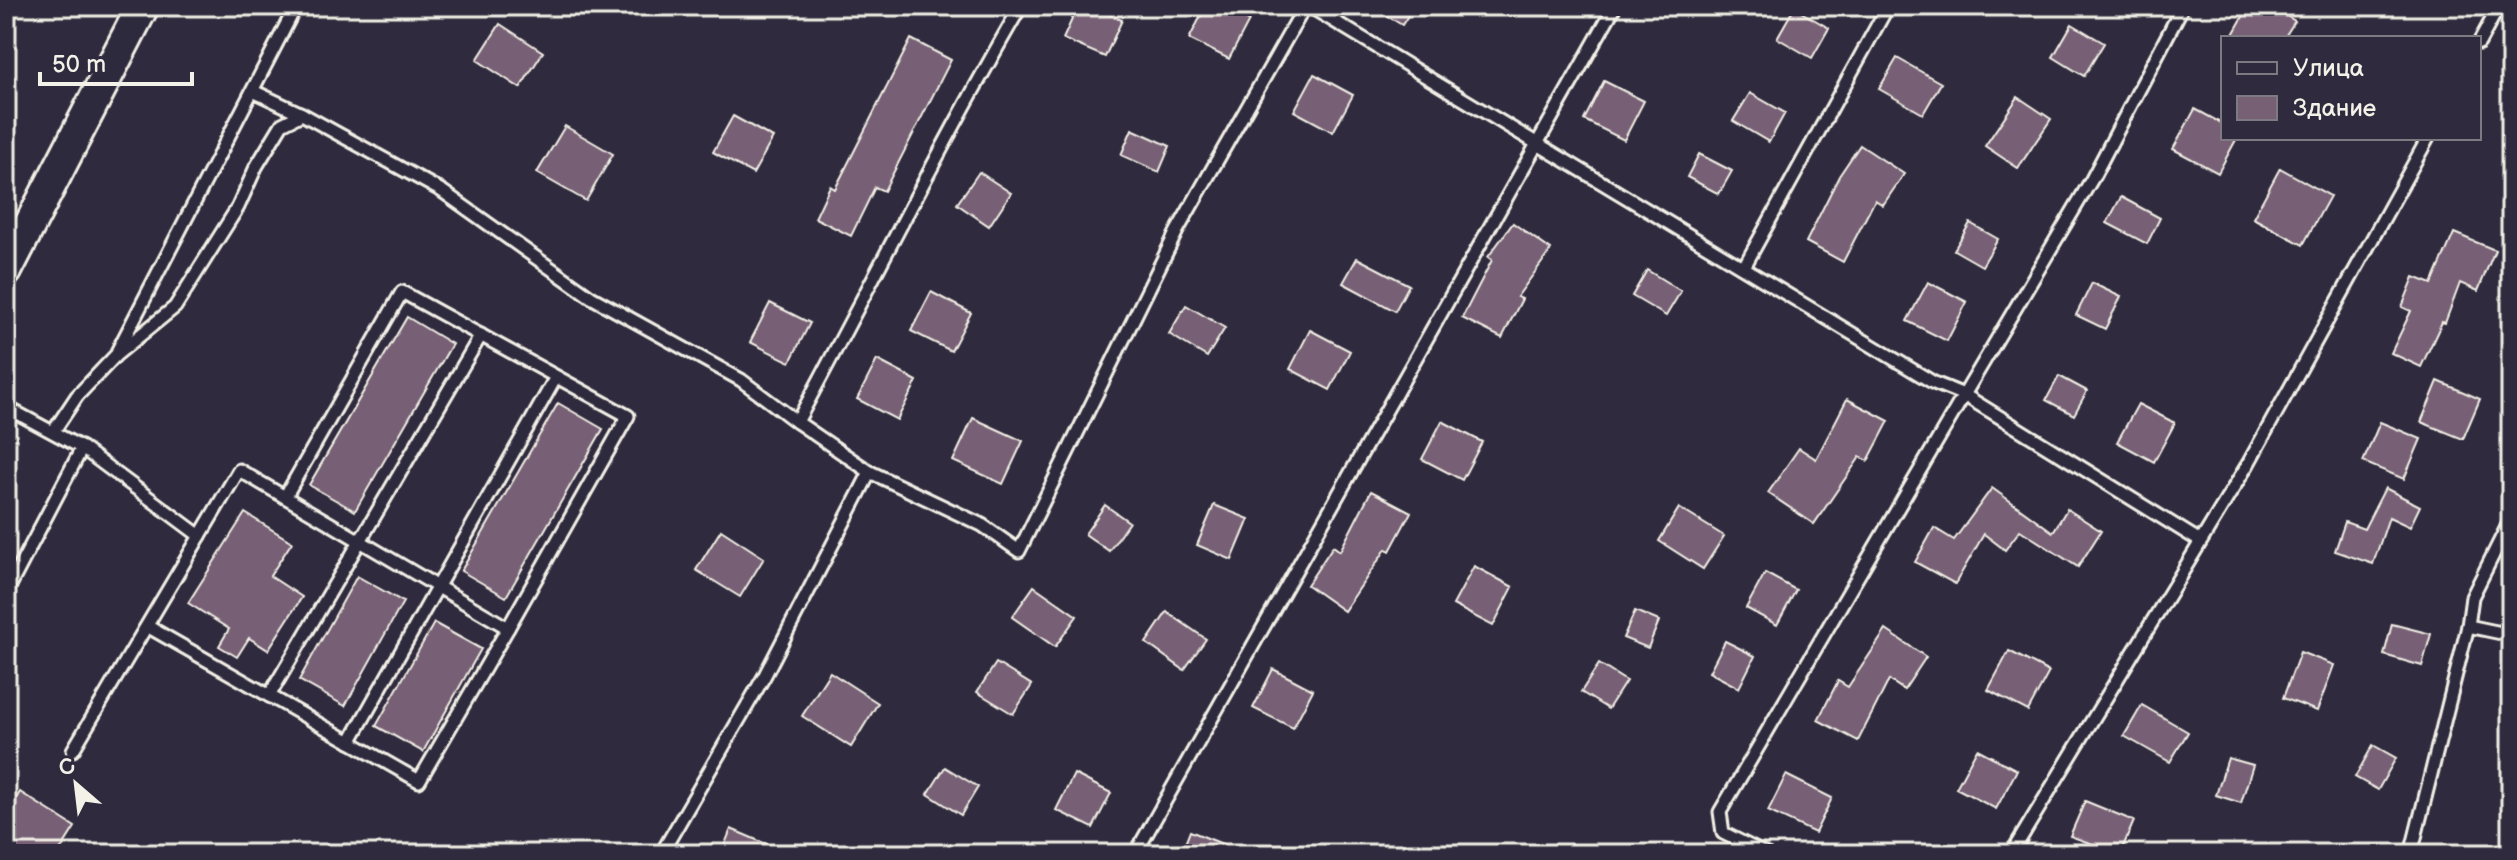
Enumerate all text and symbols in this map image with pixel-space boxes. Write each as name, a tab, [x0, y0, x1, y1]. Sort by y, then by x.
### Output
scale bar	[40, 36, 192, 86]
legend	[2221, 36, 2481, 140]
text: 50 m	[52, 50, 106, 79]
text: Улица	[2293, 54, 2364, 83]
text: Здание	[2293, 94, 2376, 123]
north arrow	[36, 744, 116, 824]
text: С	[54, 752, 80, 783]

